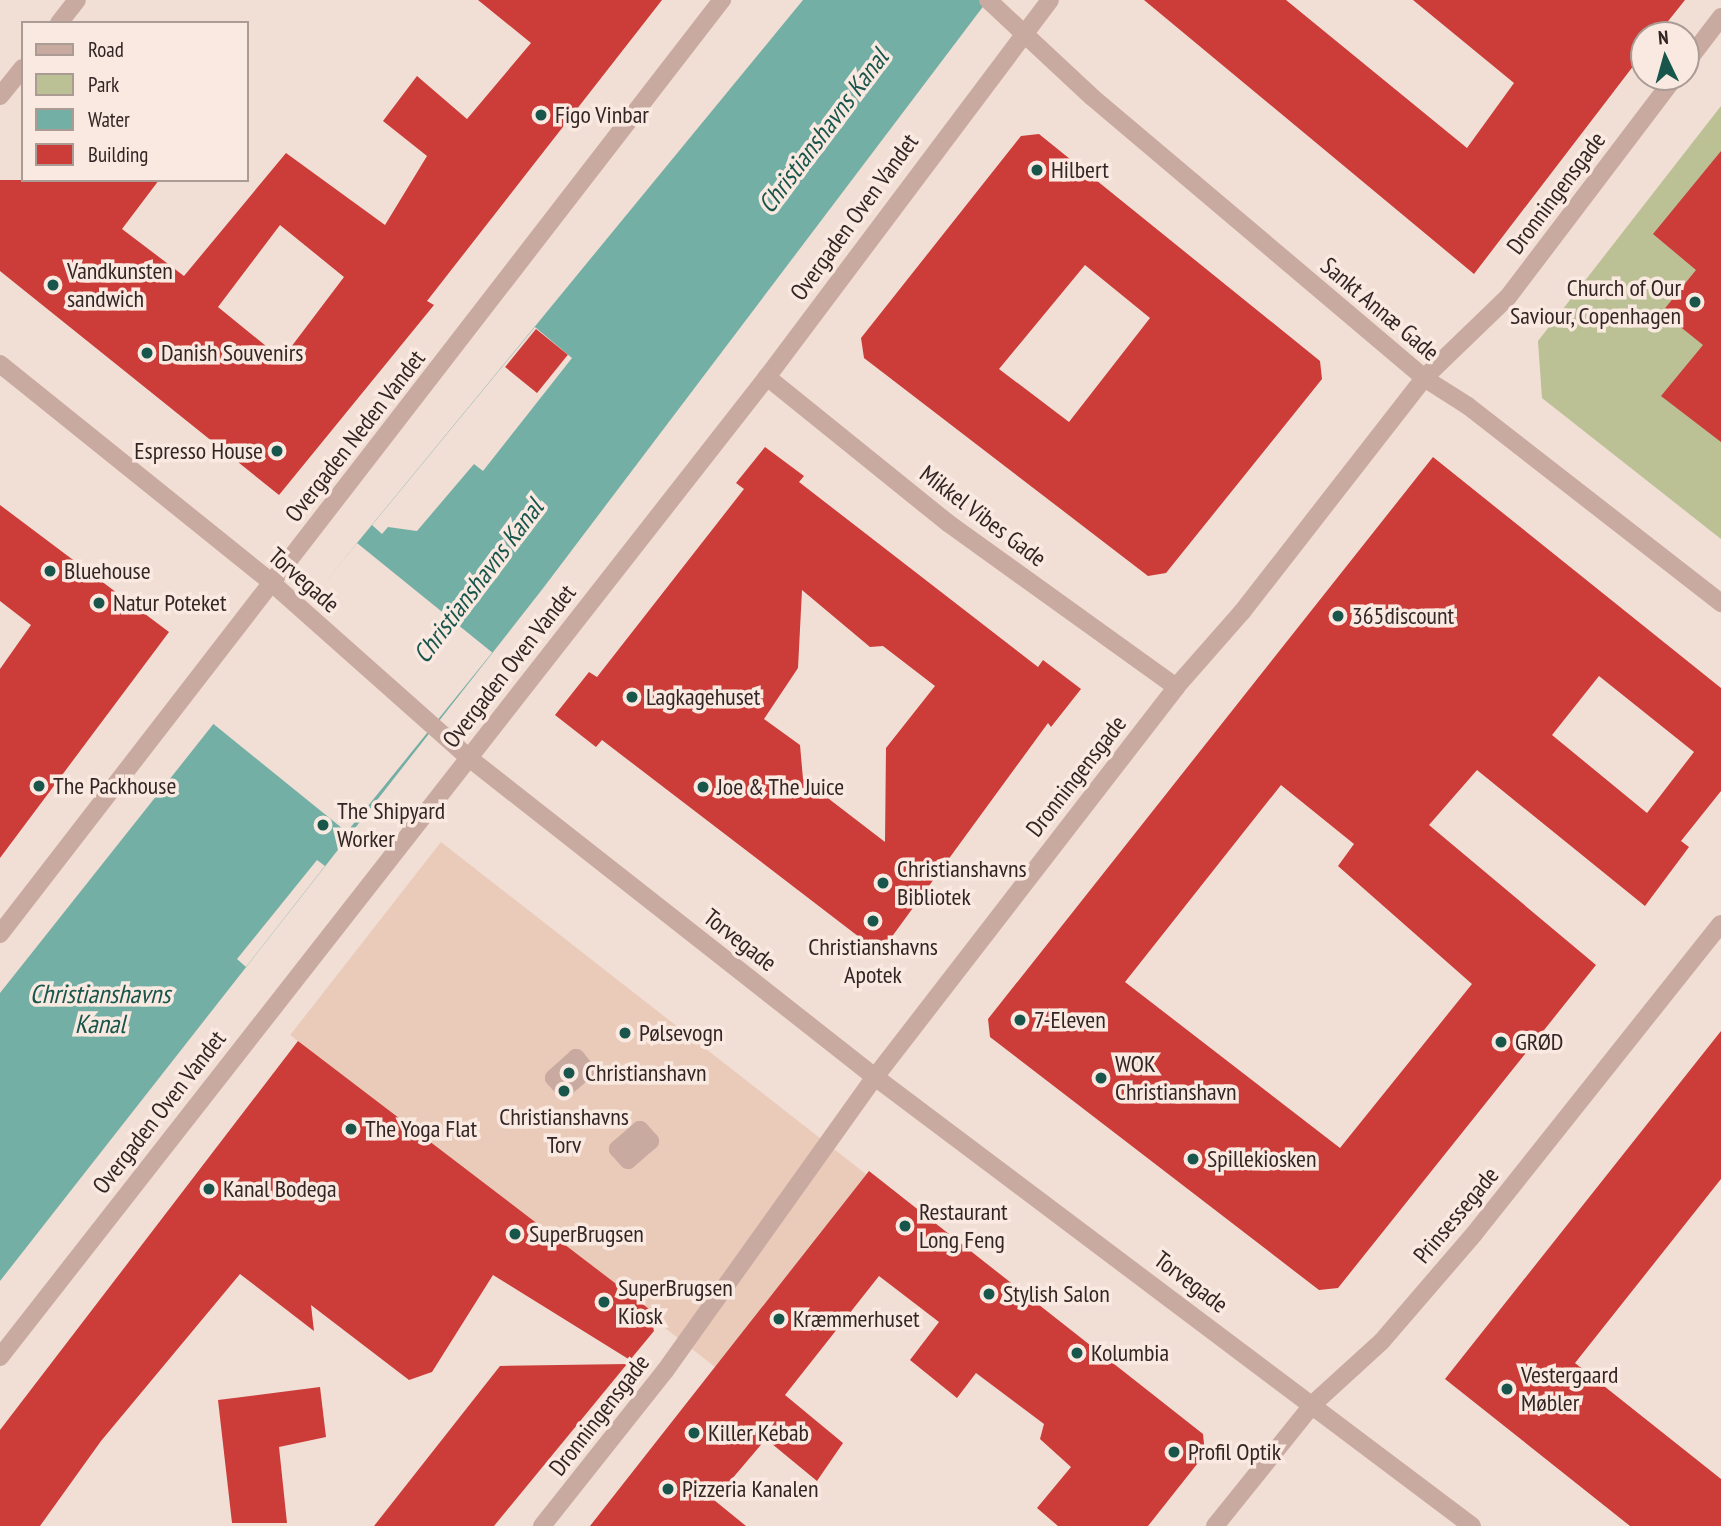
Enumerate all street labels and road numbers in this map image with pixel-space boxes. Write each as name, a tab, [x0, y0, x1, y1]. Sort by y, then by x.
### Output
street label: Dronningensgade	[1501, 126, 1611, 260]
street label: Overgaden Oven Vandet	[784, 128, 924, 306]
street label: Sankt Annæ Gade	[1315, 251, 1445, 367]
street label: Overgaden Neden Vandet	[279, 344, 431, 528]
street label: Mikkel Vibes Gade	[914, 459, 1052, 573]
street label: Torvegade	[263, 541, 345, 619]
street label: Overgaden Oven Vandet	[436, 579, 582, 753]
street label: Dronningensgade	[1020, 710, 1132, 842]
street label: Torvegade	[698, 903, 782, 977]
street label: Overgaden Oven Vandet	[86, 1025, 232, 1199]
street label: Prinsessegade	[1407, 1161, 1505, 1269]
street label: Torvegade	[1149, 1245, 1233, 1319]
street label: Dronningensgade	[543, 1349, 655, 1481]

